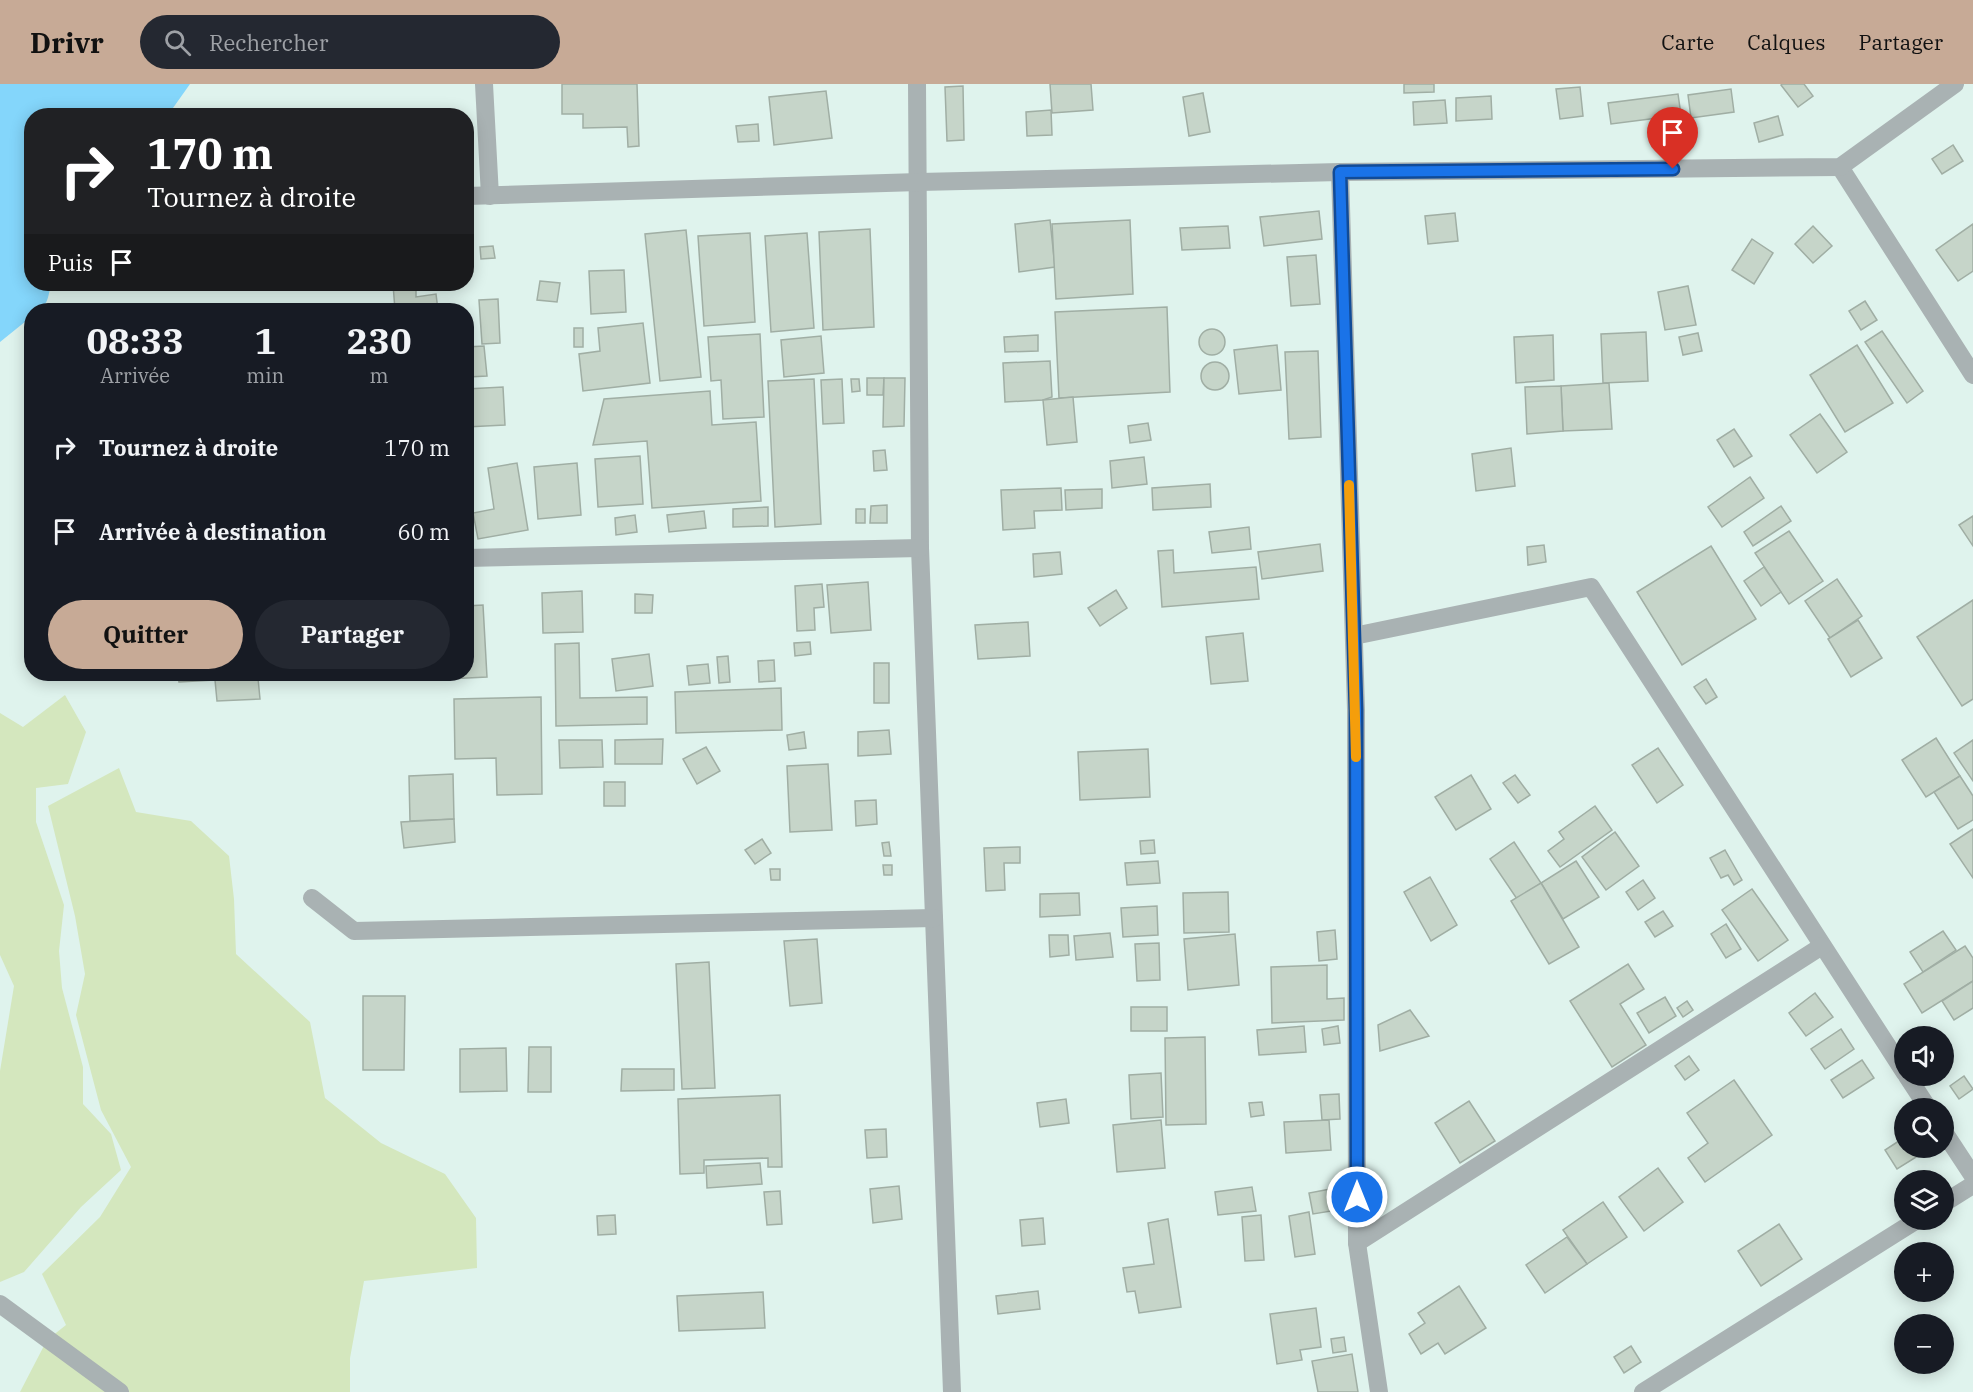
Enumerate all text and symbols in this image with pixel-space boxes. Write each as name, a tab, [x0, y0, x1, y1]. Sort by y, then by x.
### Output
search box	[140, 15, 560, 69]
text: Drivr	[30, 24, 104, 61]
icon: search	[161, 26, 194, 59]
text: Rechercher	[209, 28, 328, 57]
text: Carte	[1661, 28, 1714, 56]
text: Calques	[1747, 28, 1826, 56]
text: Partager	[1859, 28, 1943, 56]
pin	[1647, 107, 1698, 169]
icon: arrive	[1656, 116, 1689, 149]
text: 170 m	[147, 126, 273, 181]
icon: right	[48, 132, 126, 210]
text: Tournez à droite	[147, 179, 356, 214]
icon: arrive	[105, 246, 138, 279]
text: Puis	[48, 248, 93, 277]
text: 08:33	[86, 317, 184, 364]
text: 1	[254, 317, 276, 364]
text: 230	[347, 317, 412, 364]
text: Arrivée	[100, 362, 170, 389]
text: min	[246, 362, 284, 389]
text: m	[370, 362, 389, 389]
icon: right	[48, 431, 81, 464]
text: Tournez à droite	[99, 433, 278, 462]
text: 170 m	[384, 433, 450, 462]
icon: arrive	[48, 515, 81, 548]
text: Arrivée à destination	[99, 517, 327, 546]
text: 60 m	[398, 517, 450, 546]
button: Quitter	[48, 600, 243, 669]
button: Partager	[255, 600, 450, 669]
map controls	[1894, 1026, 1954, 1374]
button: sound	[1894, 1026, 1954, 1086]
button: search	[1894, 1098, 1954, 1158]
position arrow	[1325, 1165, 1389, 1229]
button: layers	[1894, 1170, 1954, 1230]
button: +	[1894, 1242, 1954, 1302]
button: −	[1894, 1314, 1954, 1374]

